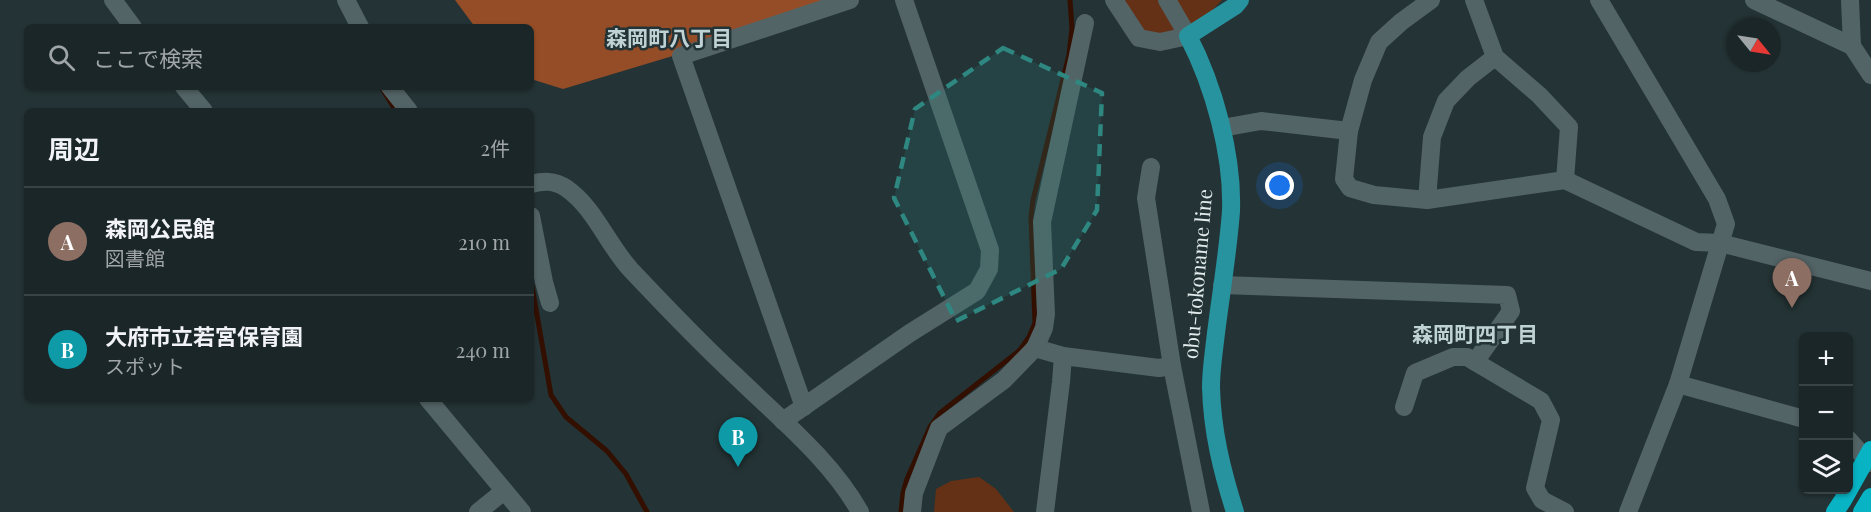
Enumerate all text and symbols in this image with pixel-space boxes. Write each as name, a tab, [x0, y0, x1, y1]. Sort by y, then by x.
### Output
north arrow	[1727, 18, 1781, 72]
district label: 森岡町八丁目	[606, 23, 732, 51]
search box	[24, 24, 534, 90]
icon: search	[45, 41, 78, 74]
text: ここで検索	[93, 43, 203, 73]
text: 周辺	[48, 131, 100, 166]
text: 2件	[480, 134, 510, 161]
your location	[1265, 171, 1294, 200]
street label: obu-tokoname line	[1176, 188, 1217, 360]
text: 森岡公民館	[105, 213, 215, 243]
text: A	[61, 228, 74, 255]
text: 210 m	[458, 228, 510, 255]
text: 図書館	[105, 244, 165, 271]
pin: A	[1772, 258, 1812, 308]
district label: 森岡町四丁目	[1412, 319, 1538, 347]
text: 大府市立若宮保育園	[105, 321, 303, 351]
map controls	[1799, 332, 1853, 494]
button: +	[1799, 332, 1853, 386]
text: B	[61, 336, 74, 363]
text: 240 m	[456, 336, 510, 363]
text: スポット	[105, 352, 185, 379]
button: −	[1799, 386, 1853, 440]
pin: B	[718, 418, 758, 467]
button: layers	[1799, 440, 1853, 494]

